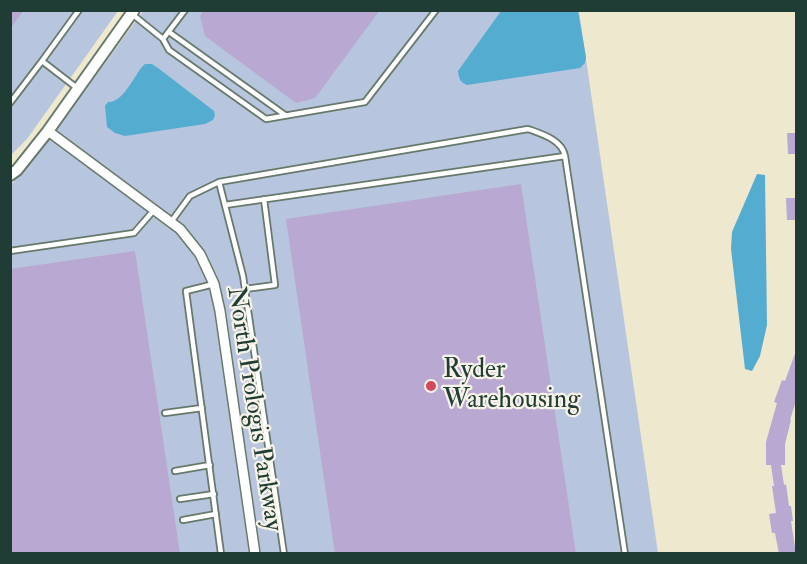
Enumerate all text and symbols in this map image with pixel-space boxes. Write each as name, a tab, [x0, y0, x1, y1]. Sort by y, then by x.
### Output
street label: North Prologis Parkway	[218, 284, 288, 534]
place label: Ryder Warehousing	[443, 355, 580, 416]
marker: Ryder Warehousing	[424, 379, 438, 393]

